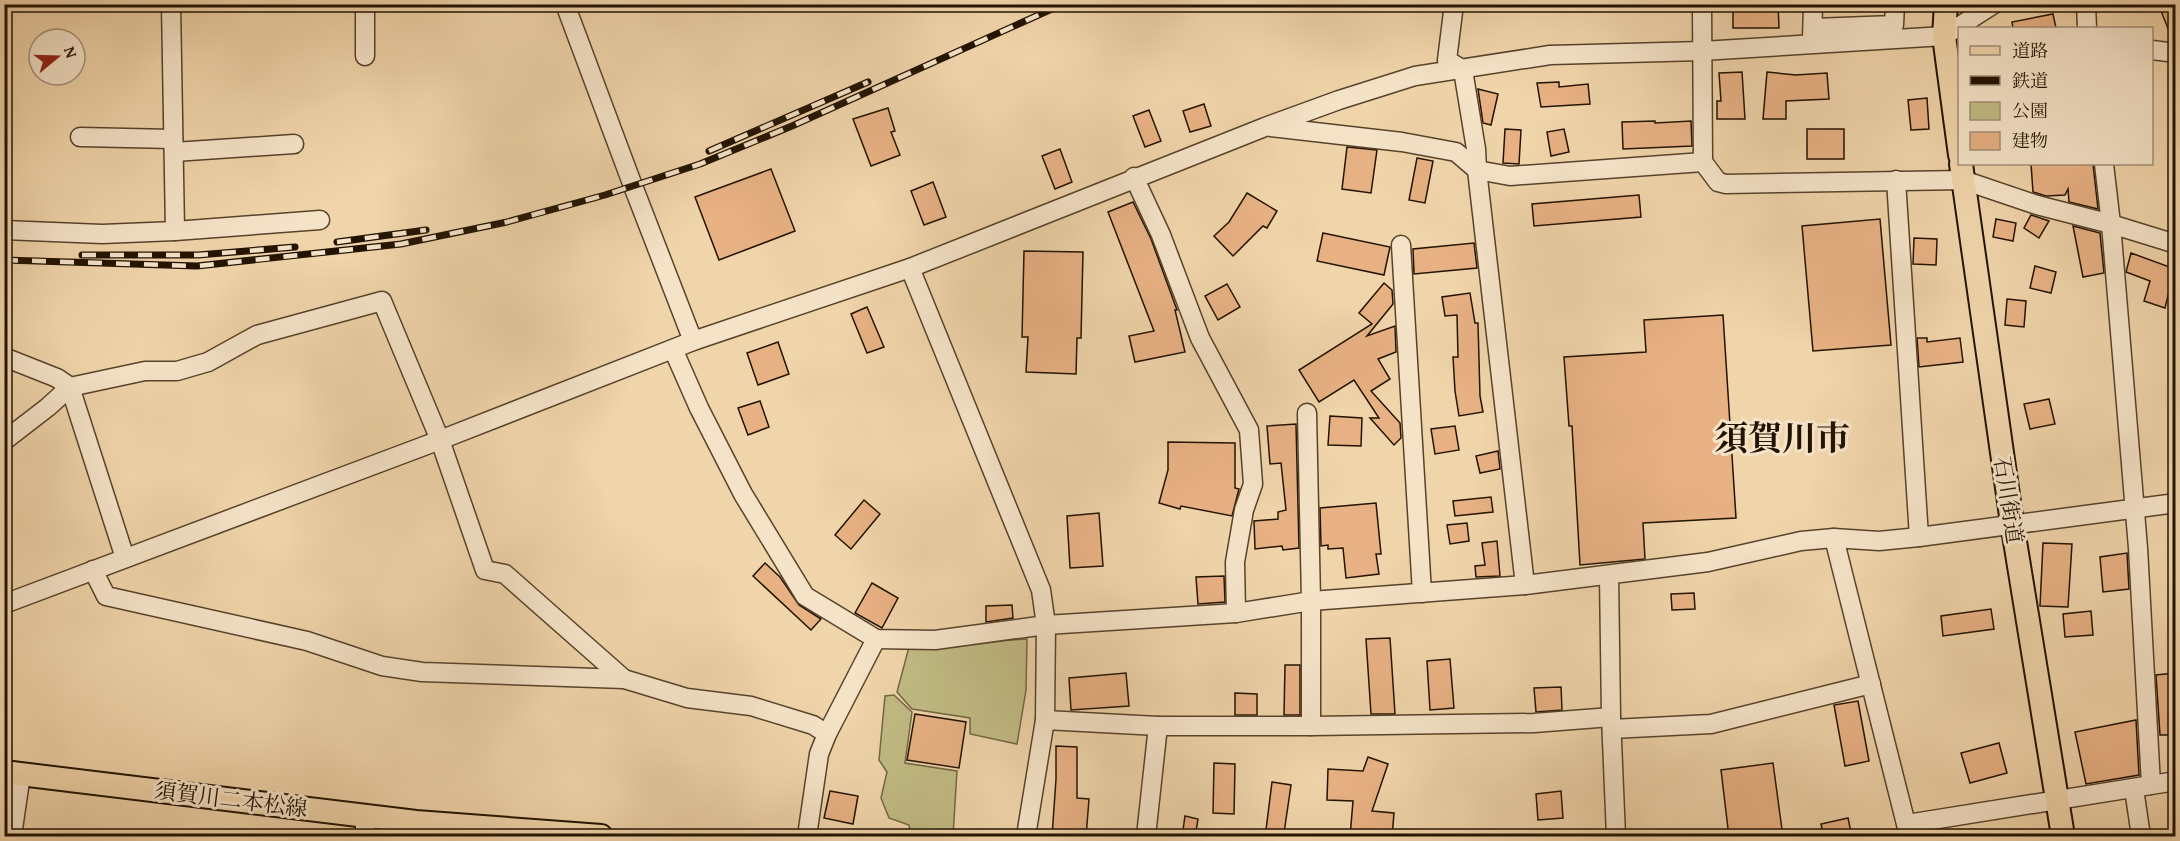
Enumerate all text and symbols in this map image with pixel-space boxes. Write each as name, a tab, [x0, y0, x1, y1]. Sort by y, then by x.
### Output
north arrow	[27, 27, 87, 87]
legend	[1958, 27, 2153, 165]
text: 道路	[2012, 37, 2048, 64]
text: N	[58, 43, 84, 61]
text: 鉄道	[2012, 67, 2048, 94]
text: 公園	[2012, 97, 2048, 124]
text: 建物	[2012, 127, 2048, 154]
district label: 須賀川市	[1714, 413, 1850, 462]
street label: 石川街道	[1986, 454, 2032, 546]
street label: 須賀川二本松線	[153, 774, 309, 824]

